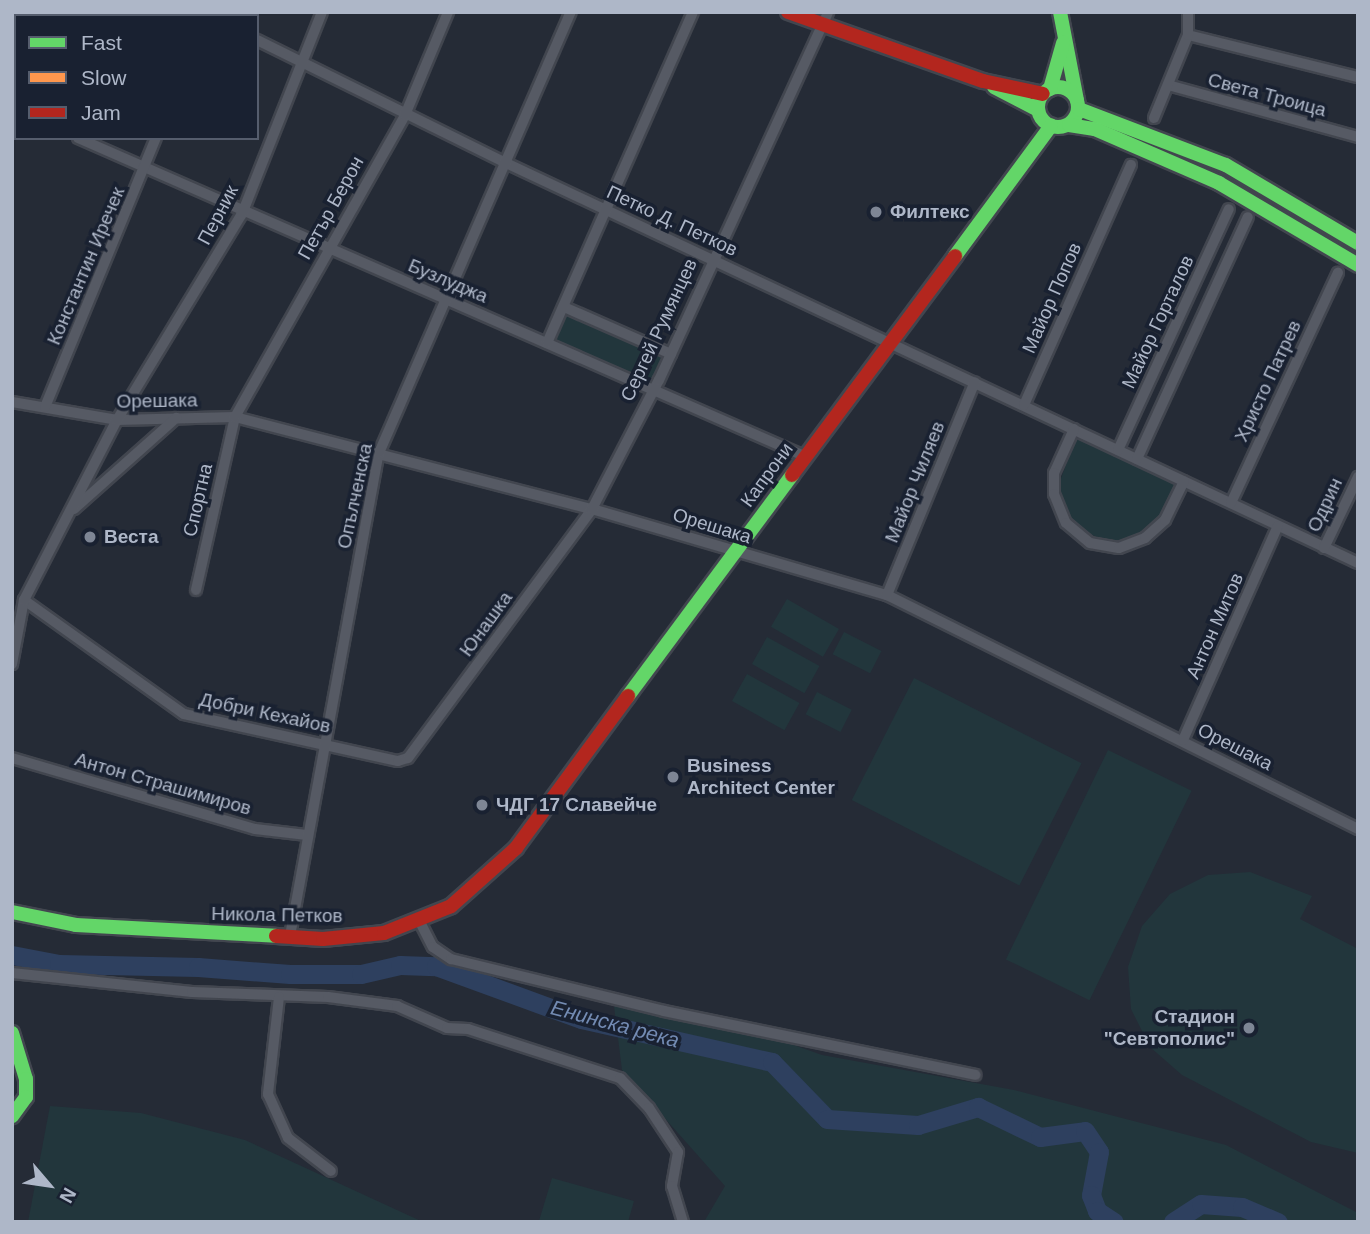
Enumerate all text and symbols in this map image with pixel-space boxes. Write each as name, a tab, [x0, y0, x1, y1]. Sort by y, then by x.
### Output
legend	[14, 14, 259, 140]
text: Fast	[81, 31, 122, 54]
text: Slow	[81, 66, 127, 89]
street label: Света Троица	[1205, 68, 1329, 122]
text: Jam	[81, 101, 121, 124]
street label: Петър Берон	[293, 152, 369, 264]
street label: Перник	[193, 181, 243, 249]
street label: Петко Д. Петков	[603, 181, 741, 261]
street label: Константин Иречек	[42, 184, 130, 348]
place label: Филтекс	[890, 201, 970, 223]
marker: Филтекс	[868, 204, 884, 220]
street label: Майор Попов	[1017, 239, 1087, 357]
street label: Майор Горталов	[1117, 252, 1199, 392]
street label: Бузлуджа	[405, 254, 491, 308]
street label: Сергей Румянцев	[616, 255, 702, 405]
street label: Христо Патрев	[1230, 317, 1306, 445]
street label: Орешака	[116, 389, 198, 413]
street label: Майор Чиляев	[880, 418, 950, 546]
street label: Капрони	[736, 438, 798, 512]
street label: Опълченска	[333, 441, 377, 551]
street label: Спортна	[179, 461, 217, 539]
street label: Одрин	[1303, 474, 1347, 536]
street label: Орешака	[670, 503, 754, 549]
place label: Веста	[104, 526, 158, 548]
marker: Веста	[82, 529, 98, 545]
street label: Антон Митов	[1181, 569, 1249, 683]
street label: Юнашка	[455, 587, 517, 661]
street label: Добри Кехайов	[197, 688, 333, 738]
street label: Орешака	[1194, 718, 1276, 776]
street label: Антон Страшимиров	[72, 748, 254, 820]
place label: Business Architect Center	[687, 755, 835, 799]
marker: Business Architect Center	[665, 769, 681, 785]
place label: ЧДГ 17 Славейче	[496, 794, 657, 816]
marker: ЧДГ 17 Славейче	[474, 797, 490, 813]
street label: Никола Петков	[211, 902, 343, 928]
water label: Енинска река	[548, 995, 682, 1053]
place label: Стадион "Севтополис"	[1104, 1006, 1235, 1050]
marker: Стадион "Севтополис"	[1241, 1020, 1257, 1036]
north arrow	[14, 1150, 84, 1220]
text: N	[55, 1184, 80, 1207]

